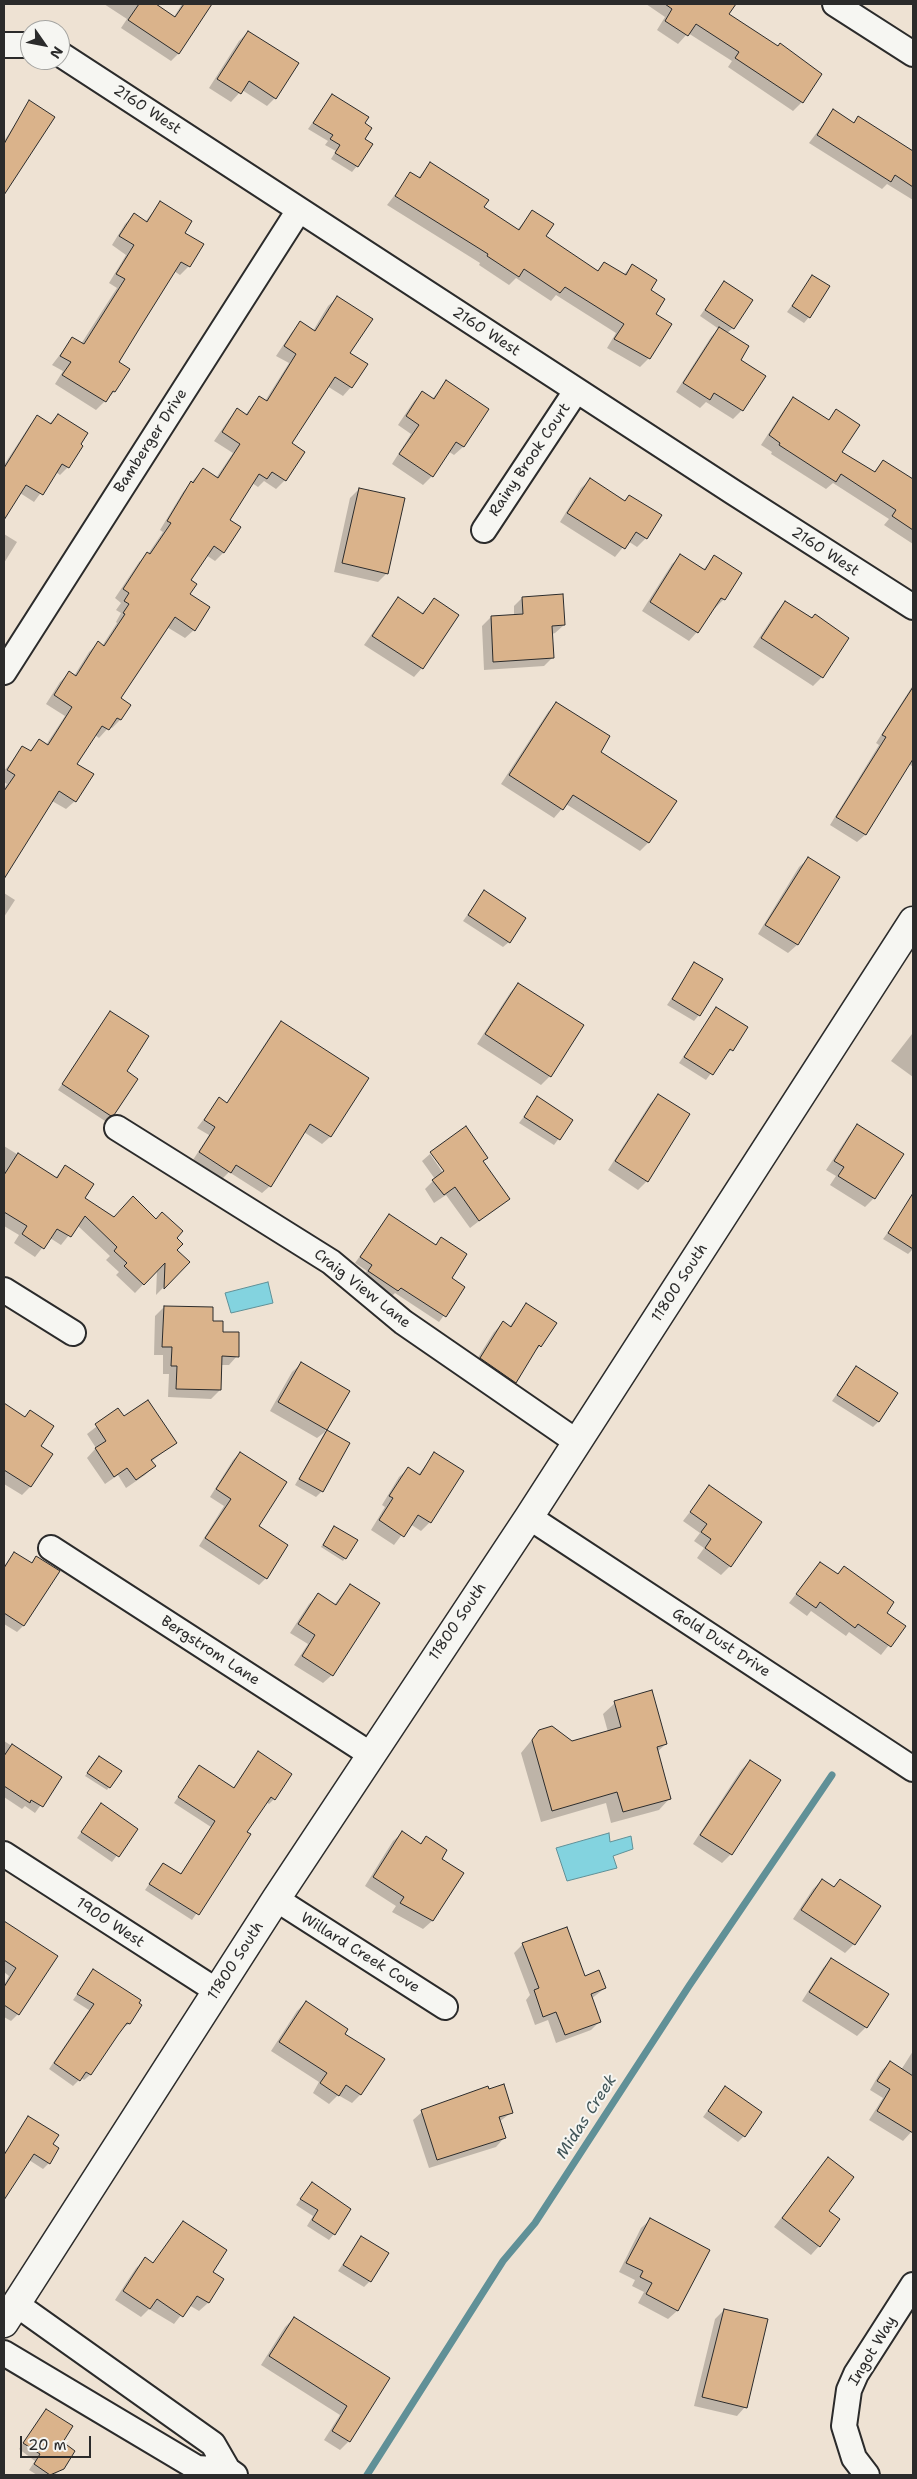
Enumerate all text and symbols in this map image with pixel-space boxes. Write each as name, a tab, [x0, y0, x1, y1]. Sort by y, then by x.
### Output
north arrow	[20, 20, 70, 70]
text: N	[46, 43, 67, 62]
street label: 2160 West	[110, 81, 184, 139]
street label: 2160 West	[449, 303, 523, 361]
street label: Bamberger Drive	[111, 385, 191, 497]
street label: Rainy Brook Court	[485, 400, 575, 520]
street label: 2160 West	[788, 523, 862, 581]
street label: 11800 South	[648, 1241, 712, 1325]
street label: Craig View Lane	[310, 1246, 414, 1332]
street label: 11800 South	[426, 1580, 490, 1664]
street label: Gold Dust Drive	[669, 1605, 773, 1681]
street label: Bergstrom Lane	[157, 1612, 263, 1690]
street label: 1900 West	[72, 1894, 148, 1952]
street label: Willard Creek Cove	[297, 1909, 423, 1997]
street label: 11800 South	[204, 1919, 268, 2003]
water label: Midas Creek	[553, 2071, 621, 2163]
street label: Ingot Way	[845, 2313, 901, 2389]
scale bar	[22, 2426, 94, 2458]
text: 20 m	[28, 2435, 67, 2455]

